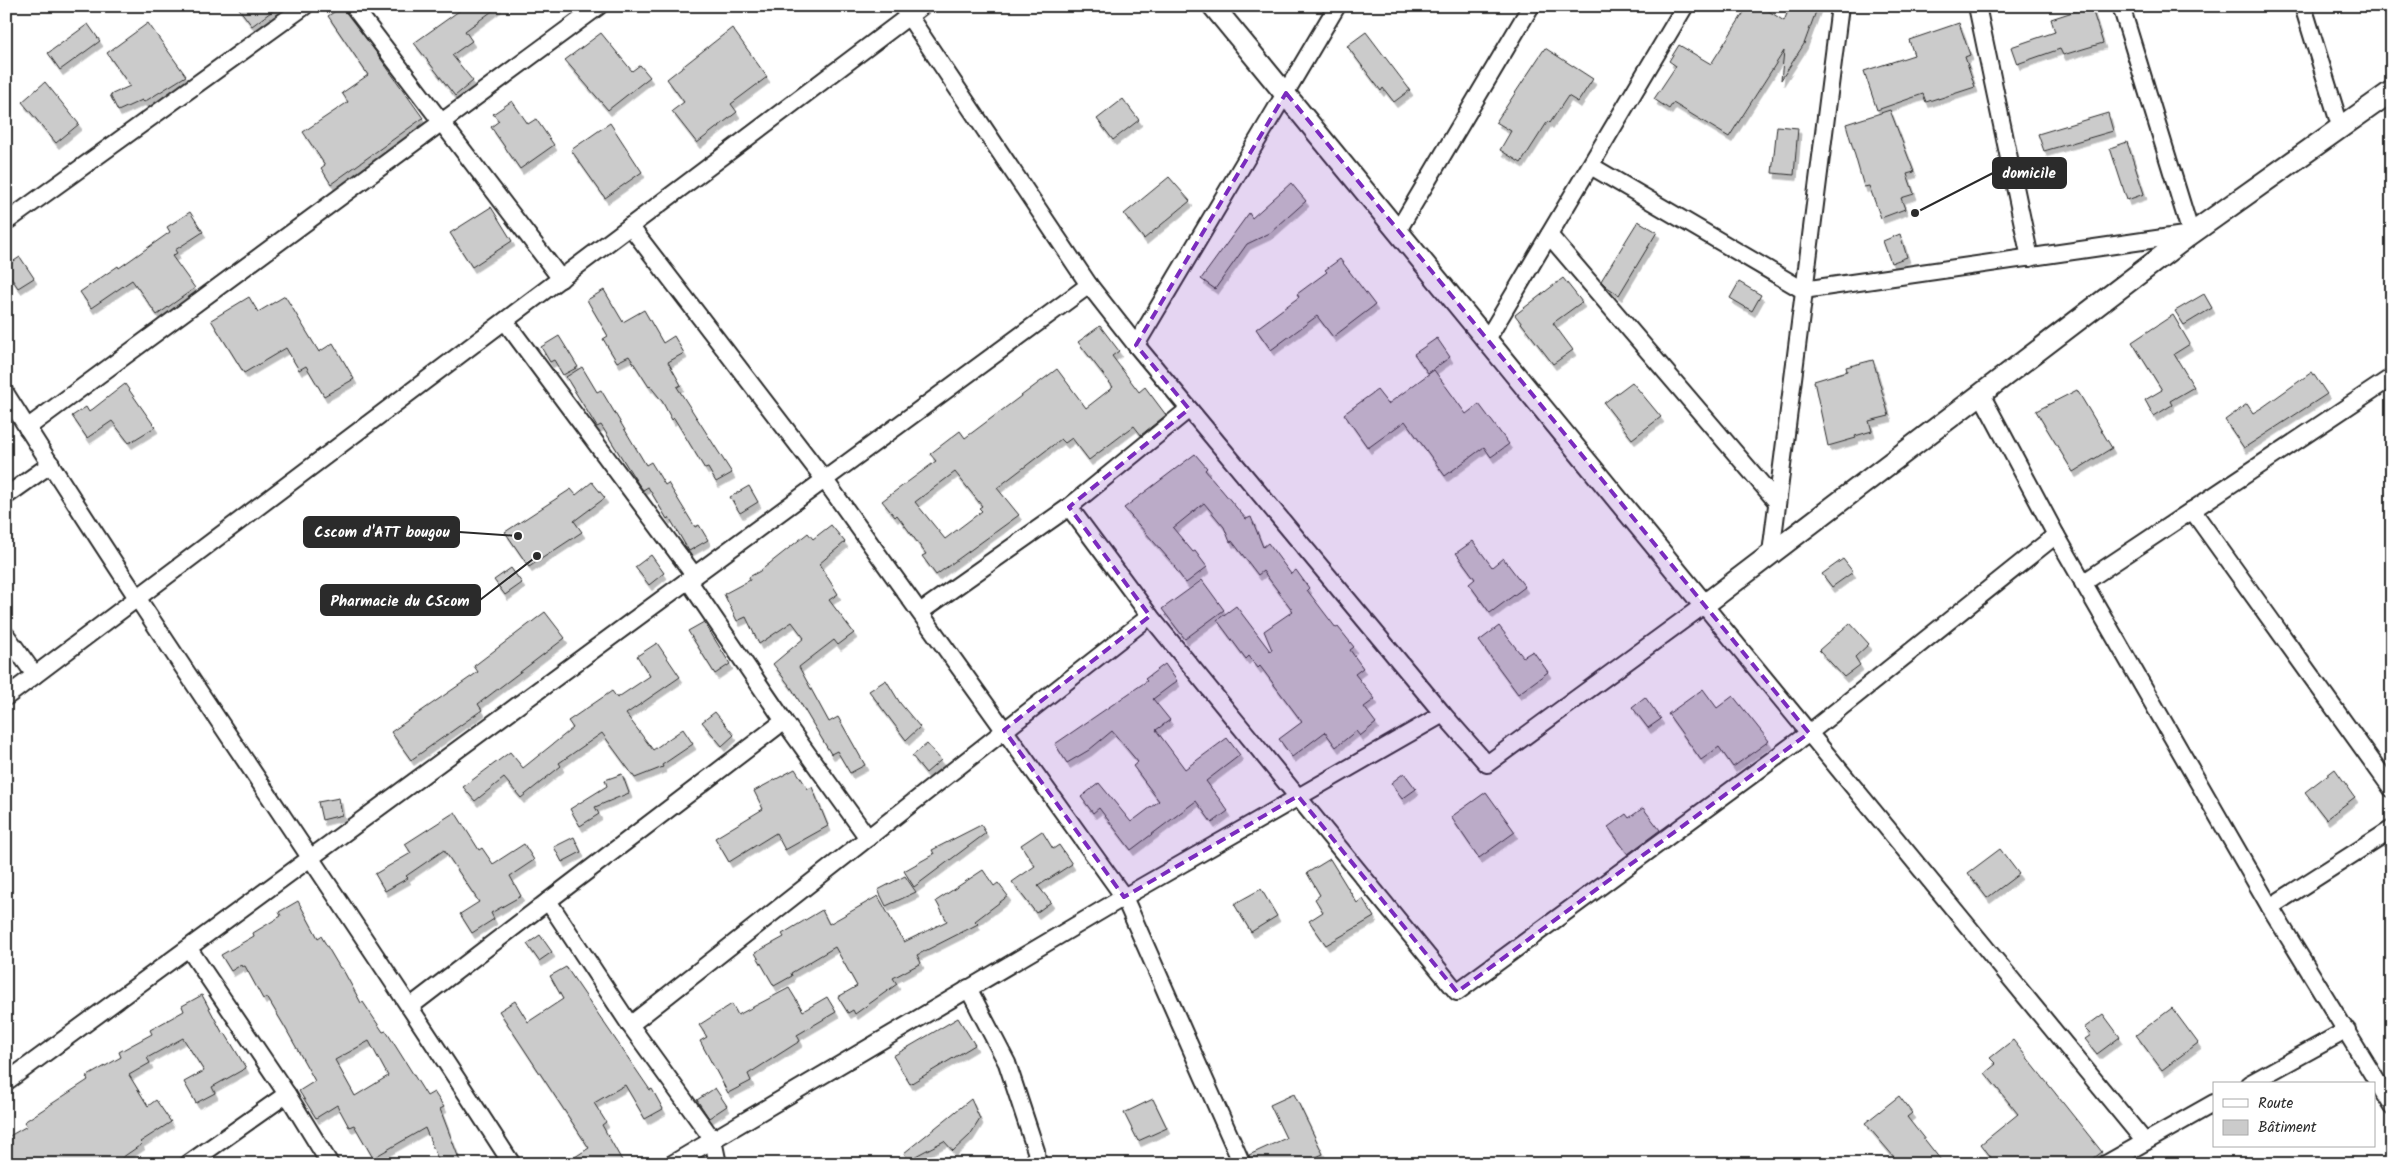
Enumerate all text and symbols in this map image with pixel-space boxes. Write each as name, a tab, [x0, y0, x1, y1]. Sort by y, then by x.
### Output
callout: domicile	[1993, 158, 2066, 188]
text: domicile	[2002, 162, 2057, 186]
callout: Cscom d'ATT bougou	[304, 517, 459, 547]
text: Cscom d'ATT bougou	[314, 521, 450, 545]
callout: Pharmacie du CScom	[321, 585, 480, 615]
text: Pharmacie du CScom	[330, 590, 470, 614]
legend	[2213, 1082, 2376, 1148]
text: Route	[2258, 1092, 2294, 1116]
text: Bâtiment	[2258, 1116, 2317, 1140]

